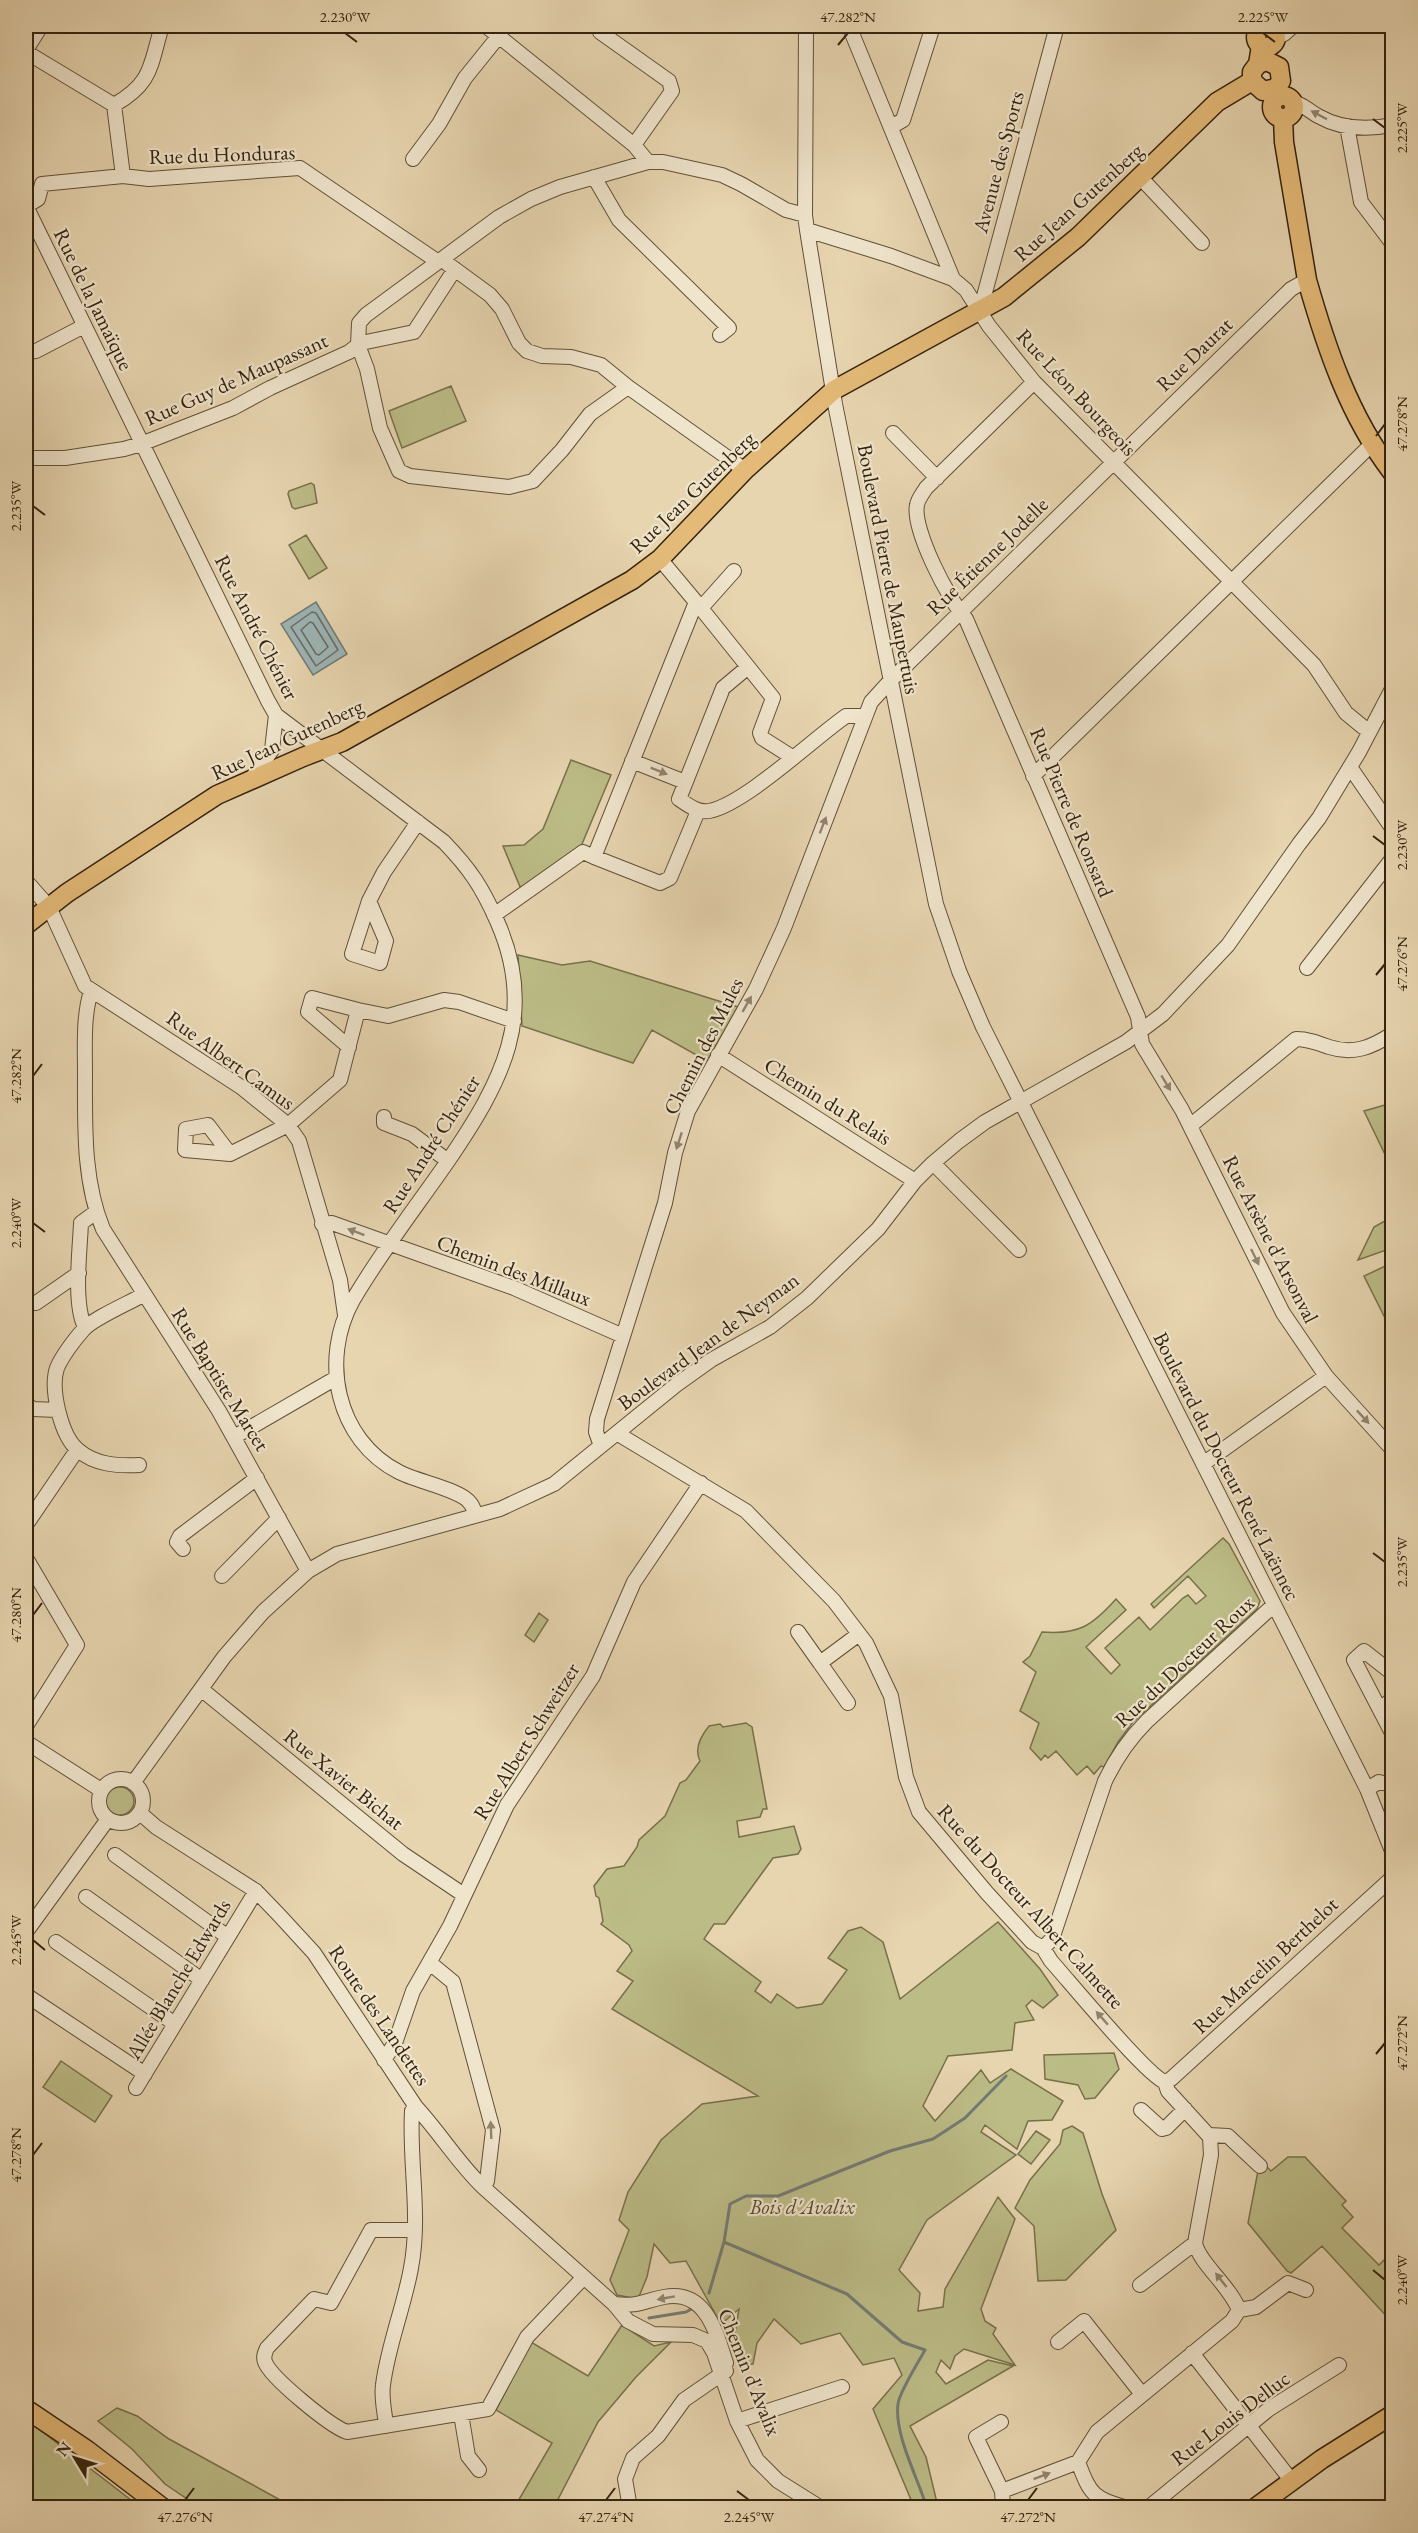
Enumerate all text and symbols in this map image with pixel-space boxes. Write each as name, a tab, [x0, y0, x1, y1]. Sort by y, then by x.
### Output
text: 2.230°W	[320, 7, 370, 26]
text: 47.282°N	[820, 7, 876, 26]
text: 2.225°W	[1238, 7, 1288, 26]
street label: Avenue des Sports	[966, 88, 1030, 237]
text: 2.225°W	[1392, 103, 1411, 153]
one-way arrow	[1311, 110, 1328, 120]
street label: Rue Jean Gutenberg	[1008, 136, 1149, 267]
street label: Rue du Honduras	[148, 138, 296, 170]
street label: Rue de la Jamaïque	[48, 224, 140, 374]
street label: Rue Daurat	[1150, 311, 1238, 397]
street label: Rue Léon Bourgeois	[1011, 323, 1143, 462]
street label: Rue Guy de Maupassant	[140, 326, 332, 432]
text: 47.278°N	[1392, 396, 1411, 452]
street label: Rue Jean Gutenberg	[623, 424, 761, 559]
street label: Boulevard Pierre de Maupertuis	[852, 442, 927, 697]
text: 2.235°W	[6, 481, 25, 531]
street label: Rue Étienne Jodelle	[920, 491, 1054, 621]
street label: Rue André Chénier	[209, 550, 305, 704]
street label: Rue Jean Gutenberg	[207, 692, 368, 786]
street label: Rue Pierre de Ronsard	[1024, 723, 1120, 901]
one-way arrow	[650, 767, 668, 777]
one-way arrow	[819, 816, 829, 834]
text: 2.230°W	[1392, 820, 1411, 870]
text: 47.276°N	[1392, 936, 1411, 992]
street label: Chemin des Mules	[657, 973, 749, 1119]
one-way arrow	[742, 995, 752, 1012]
street label: Rue Albert Camus	[161, 1004, 301, 1116]
text: 47.282°N	[6, 1048, 25, 1104]
street label: Chemin du Relais	[759, 1051, 897, 1151]
street label: Rue André Chénier	[376, 1070, 486, 1218]
one-way arrow	[1160, 1075, 1171, 1091]
one-way arrow	[674, 1132, 683, 1150]
street label: Rue Arsène d'Arsonval	[1217, 1151, 1325, 1327]
text: 2.240°W	[6, 1198, 25, 1248]
one-way arrow	[347, 1227, 365, 1237]
street label: Chemin des Millaux	[433, 1228, 595, 1312]
one-way arrow	[1250, 1248, 1259, 1265]
street label: Boulevard Jean de Neyman	[612, 1266, 804, 1416]
street label: Rue Baptiste Marcet	[166, 1302, 276, 1456]
street label: Boulevard du Docteur René Laënnec	[1147, 1327, 1307, 1605]
one-way arrow	[1356, 1410, 1370, 1425]
text: 2.235°W	[1392, 1537, 1411, 1587]
text: 47.280°N	[6, 1587, 25, 1643]
street label: Rue du Docteur Roux	[1108, 1589, 1260, 1733]
street label: Rue Albert Schweitzer	[467, 1657, 585, 1825]
street label: Rue Xavier Bichat	[278, 1722, 410, 1836]
street label: Rue du Docteur Albert Calmette	[932, 1798, 1130, 2014]
street label: Rue Marcelin Berthelot	[1187, 1890, 1344, 2039]
street label: Allée Blanche Edwards	[119, 1894, 237, 2065]
text: 2.245°W	[6, 1915, 25, 1965]
street label: Route des Landettes	[323, 1939, 437, 2091]
one-way arrow	[1095, 2010, 1109, 2025]
text: 47.272°N	[1392, 2015, 1411, 2071]
one-way arrow	[486, 2121, 496, 2140]
text: 47.278°N	[6, 2127, 25, 2183]
park label: Bois d'Avalix	[749, 2193, 855, 2220]
text: 2.240°W	[1392, 2255, 1411, 2305]
one-way arrow	[1215, 2272, 1227, 2287]
one-way arrow	[656, 2294, 675, 2303]
street label: Chemin d'Avalix	[712, 2304, 788, 2440]
street label: Rue Louis Delluc	[1165, 2364, 1295, 2472]
north arrow	[45, 2428, 105, 2488]
text: N	[51, 2437, 76, 2461]
one-way arrow	[1033, 2471, 1051, 2481]
text: 47.276°N	[157, 2507, 213, 2526]
text: 47.274°N	[578, 2507, 634, 2526]
text: 2.245°W	[724, 2507, 774, 2526]
text: 47.272°N	[1000, 2507, 1056, 2526]

